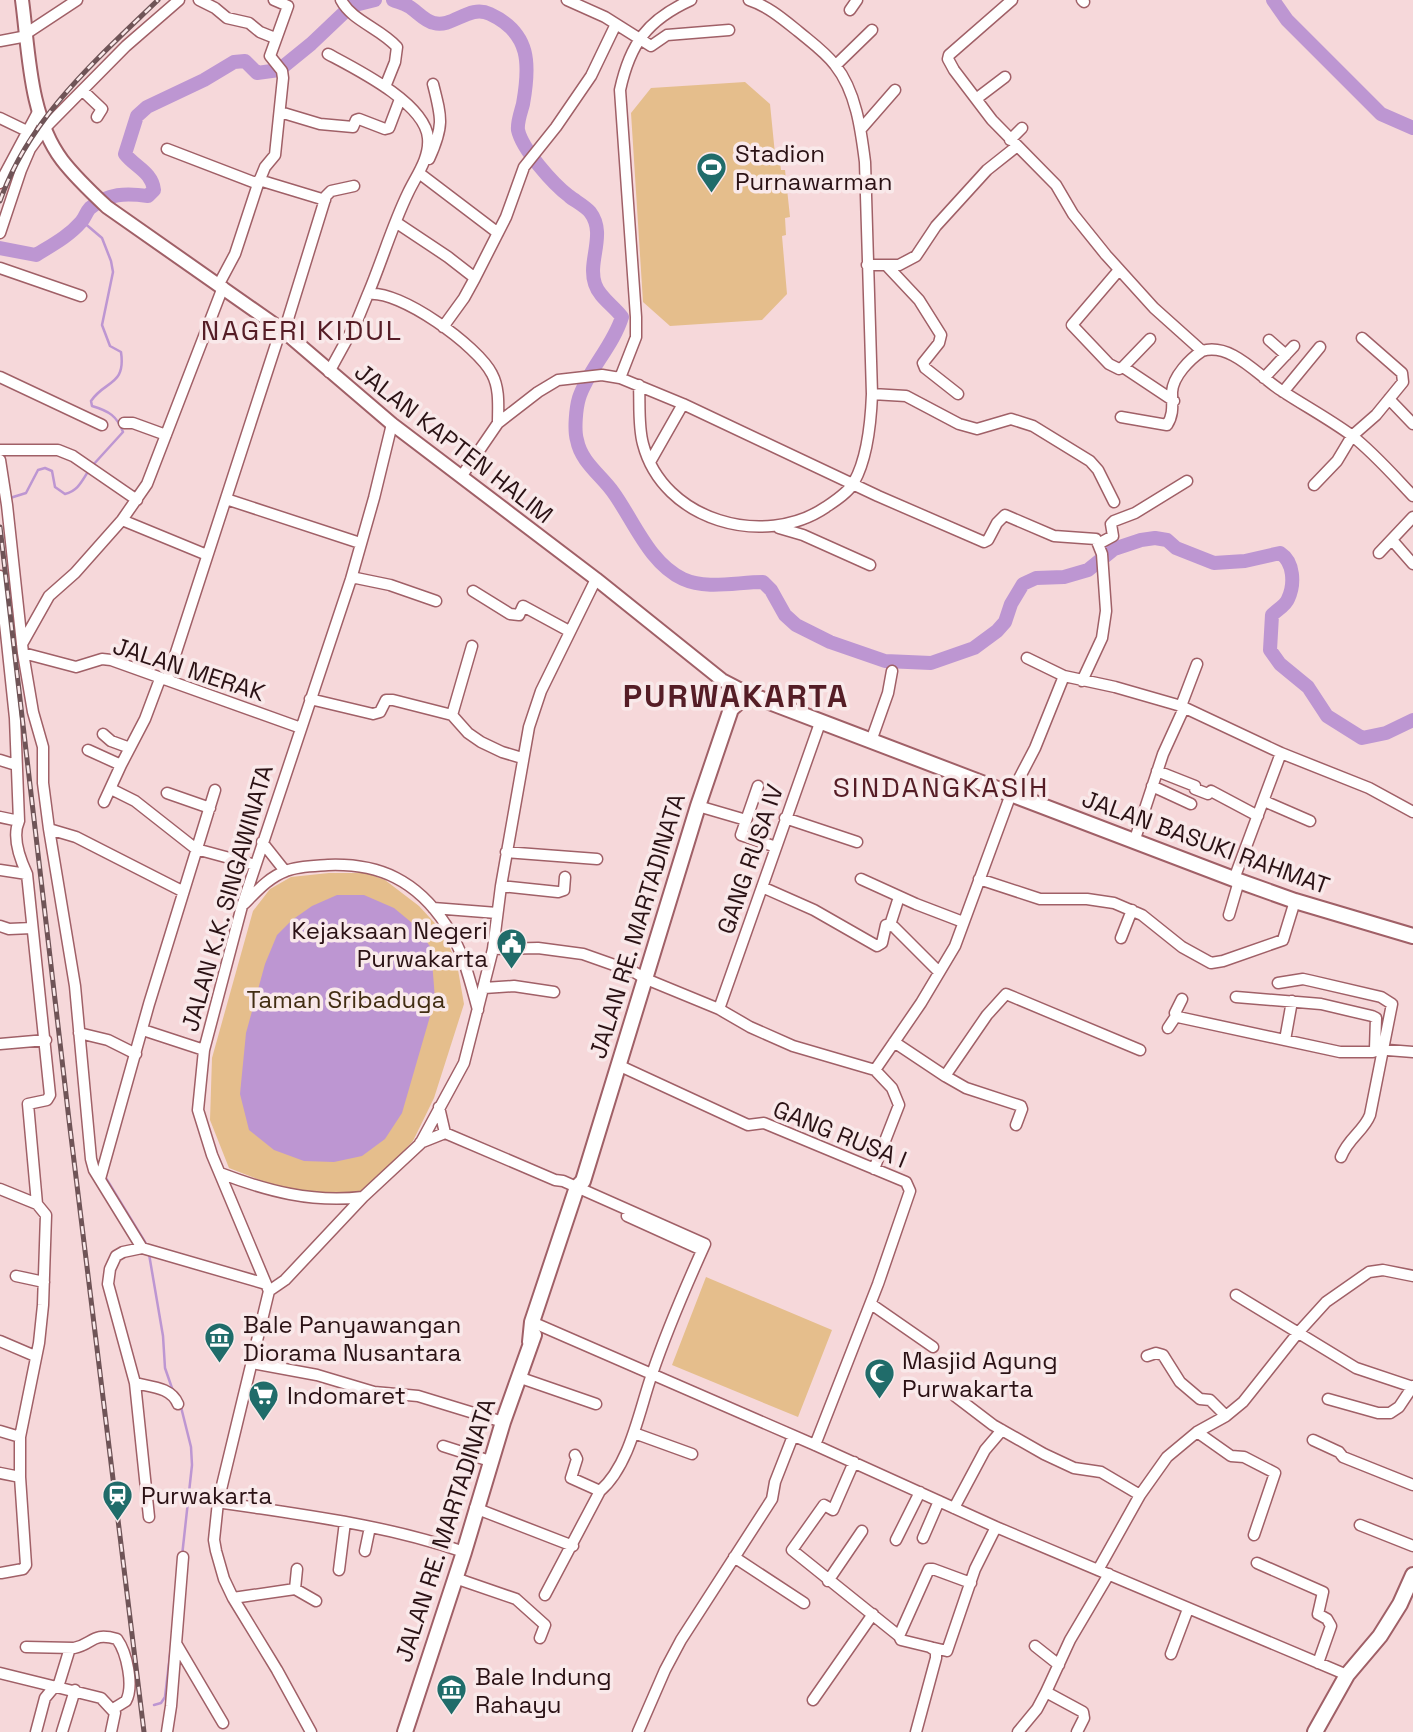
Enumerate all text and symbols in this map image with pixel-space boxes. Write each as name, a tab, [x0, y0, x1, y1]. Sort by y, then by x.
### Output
place label: Stadion Purnawarman	[735, 138, 892, 197]
sports icon: Stadion Purnawarman	[695, 150, 729, 194]
district label: NAGERI KIDUL	[201, 312, 403, 348]
street label: JALAN KAPTEN HALIM	[349, 356, 559, 530]
street label: JALAN MERAK	[109, 630, 269, 708]
district label: PURWAKARTA	[623, 676, 849, 716]
street label: JALAN K.K. SINGAWINATA	[174, 761, 280, 1035]
district label: SINDANGKASIH	[833, 769, 1049, 805]
street label: GANG RUSA IV	[710, 780, 790, 938]
street label: JALAN BASUKI RAHMAT	[1078, 783, 1334, 901]
street label: JALAN RE. MARTADINATA	[582, 790, 692, 1062]
place label: Kejaksaan Negeri Purwakarta	[292, 915, 488, 974]
public building icon: Kejaksaan Negeri Purwakarta	[494, 927, 528, 971]
park label: Taman Sribaduga	[246, 984, 446, 1015]
street label: GANG RUSA I	[769, 1093, 911, 1175]
place label: Bale Panyawangan Diorama Nusantara	[243, 1309, 461, 1368]
museum icon: Bale Panyawangan Diorama Nusantara	[203, 1321, 237, 1365]
place label: Masjid Agung Purwakarta	[902, 1345, 1058, 1404]
mosque icon: Masjid Agung Purwakarta	[862, 1357, 896, 1401]
supermarket icon: Indomaret	[247, 1378, 281, 1422]
place label: Indomaret	[287, 1380, 406, 1411]
street label: JALAN RE. MARTADINATA	[388, 1394, 502, 1666]
station icon: Purwakarta	[101, 1478, 135, 1522]
place label: Purwakarta	[141, 1480, 272, 1511]
place label: Bale Indung Rahayu	[475, 1661, 612, 1720]
museum icon: Bale Indung Rahayu	[435, 1673, 469, 1717]

